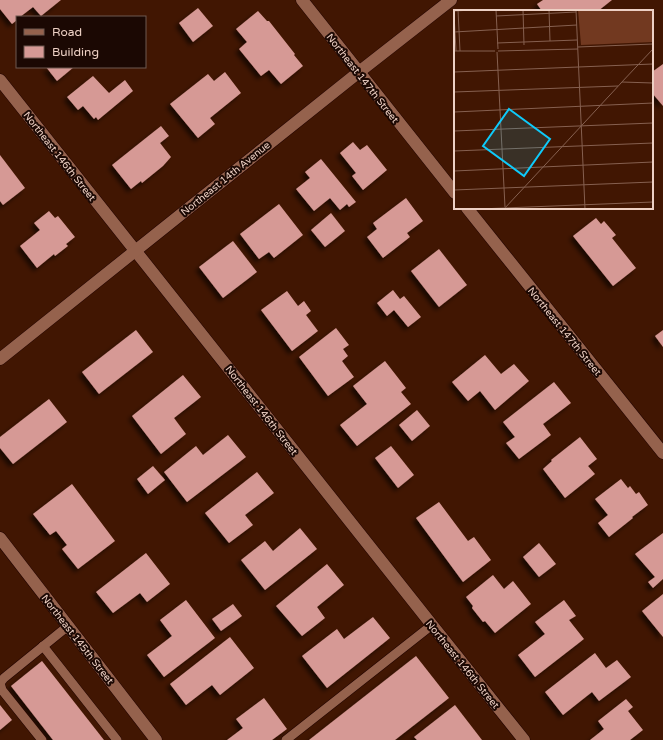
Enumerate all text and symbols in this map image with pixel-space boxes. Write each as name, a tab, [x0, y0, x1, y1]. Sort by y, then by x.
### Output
inset map	[454, 10, 653, 209]
legend	[16, 16, 146, 68]
text: Road	[52, 25, 82, 39]
street label: Northeast 147th Street	[324, 32, 401, 126]
text: Building	[52, 45, 99, 59]
street label: Northeast 146th Street	[21, 110, 98, 204]
street label: Northeast 14th Avenue	[179, 139, 273, 218]
street label: Northeast 147th Street	[525, 285, 604, 378]
street label: Northeast 146th Street	[223, 364, 300, 458]
street label: Northeast 145th Street	[39, 593, 116, 687]
street label: Northeast 146th Street	[423, 618, 502, 711]

